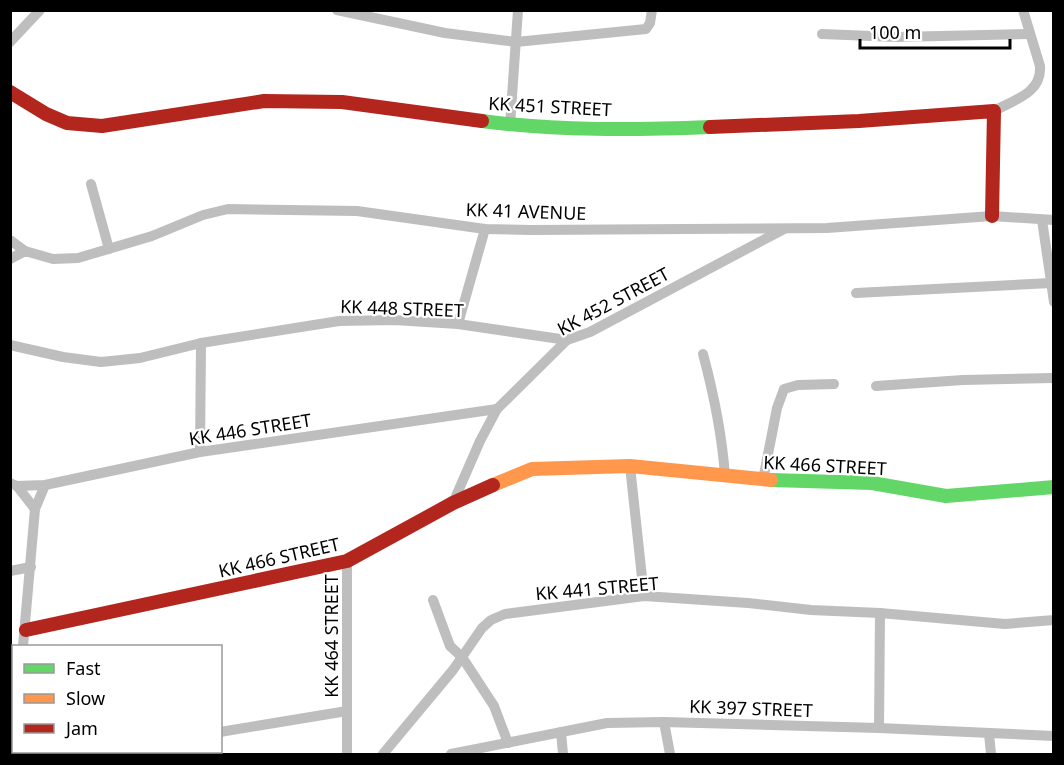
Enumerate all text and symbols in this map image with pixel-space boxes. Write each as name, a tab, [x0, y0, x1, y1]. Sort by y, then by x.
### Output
scale bar	[860, 12, 1010, 50]
text: 100 m	[869, 20, 921, 44]
street label: KK 451 STREET	[488, 91, 612, 121]
street label: KK 41 AVENUE	[465, 197, 587, 225]
street label: KK 452 STREET	[553, 261, 673, 341]
street label: KK 448 STREET	[340, 294, 464, 322]
street label: KK 446 STREET	[187, 407, 313, 451]
street label: KK 466 STREET	[763, 450, 887, 480]
street label: KK 466 STREET	[216, 531, 342, 583]
street label: KK 441 STREET	[534, 571, 660, 605]
street label: KK 464 STREET	[319, 574, 343, 698]
legend	[12, 645, 222, 753]
text: Fast	[66, 656, 101, 680]
text: Slow	[66, 686, 105, 710]
street label: KK 397 STREET	[689, 694, 813, 722]
text: Jam	[64, 716, 98, 740]

